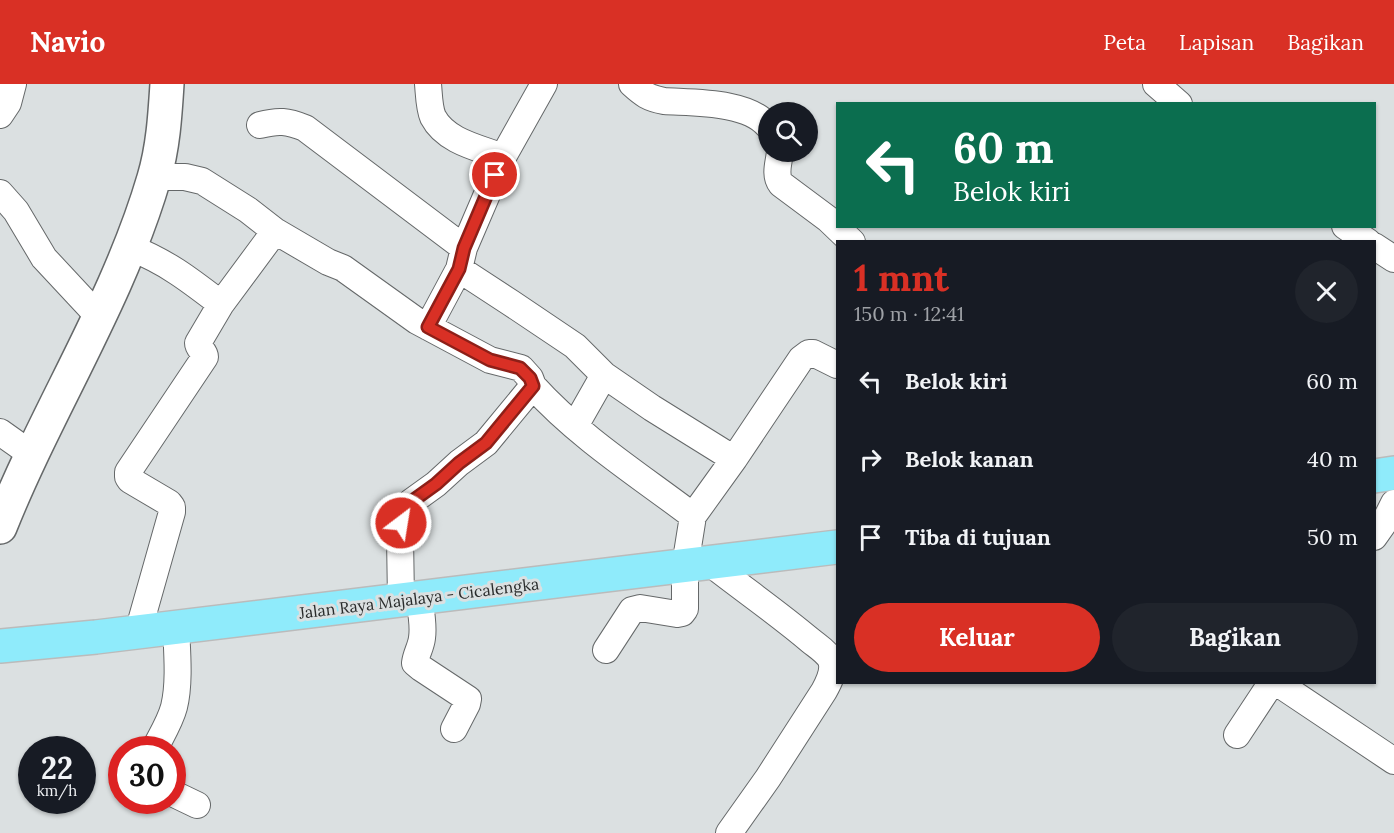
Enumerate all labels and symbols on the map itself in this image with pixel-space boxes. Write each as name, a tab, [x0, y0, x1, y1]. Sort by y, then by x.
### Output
pin	[469, 149, 520, 200]
position arrow	[369, 491, 433, 555]
street label: Jalan Raya Majalaya - Cicalengka	[297, 573, 540, 623]
speed limit sign: 30	[108, 736, 186, 814]

